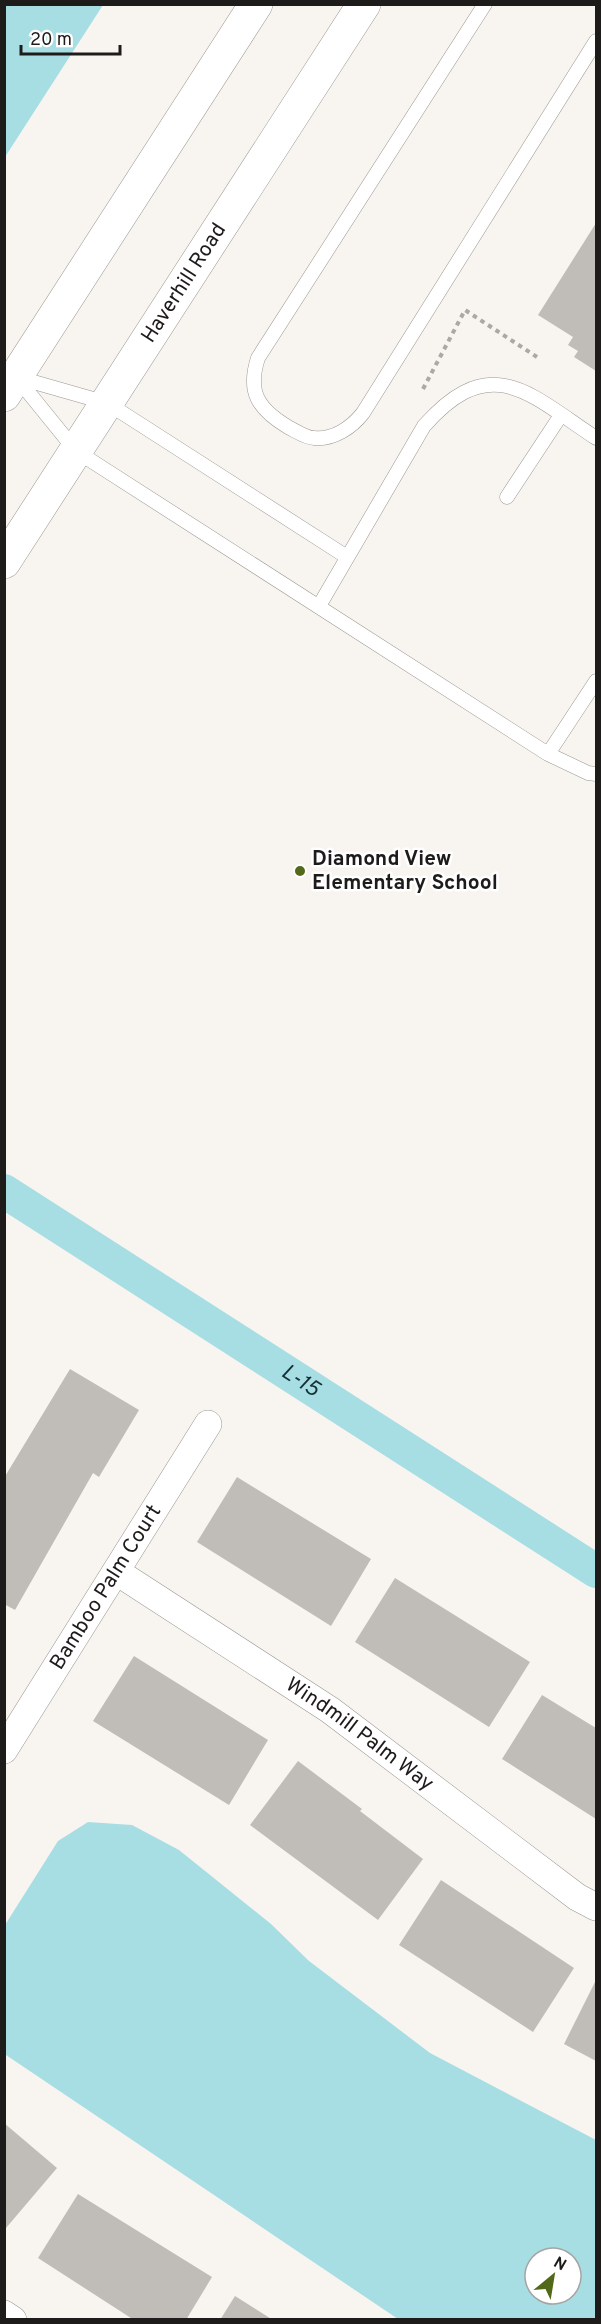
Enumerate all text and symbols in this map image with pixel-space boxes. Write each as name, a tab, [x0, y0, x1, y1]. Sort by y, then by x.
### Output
scale bar	[21, 18, 120, 56]
text: 20 m	[30, 29, 72, 52]
street label: Haverhill Road	[135, 218, 233, 348]
place label: Diamond View Elementary School	[312, 846, 498, 897]
marker: Diamond View Elementary School	[293, 864, 307, 878]
water label: L-15	[276, 1359, 325, 1404]
street label: Bamboo Palm Court	[44, 1500, 168, 1675]
street label: Windmill Palm Way	[280, 1671, 439, 1797]
north arrow	[523, 2246, 583, 2306]
text: N	[550, 2253, 569, 2276]

